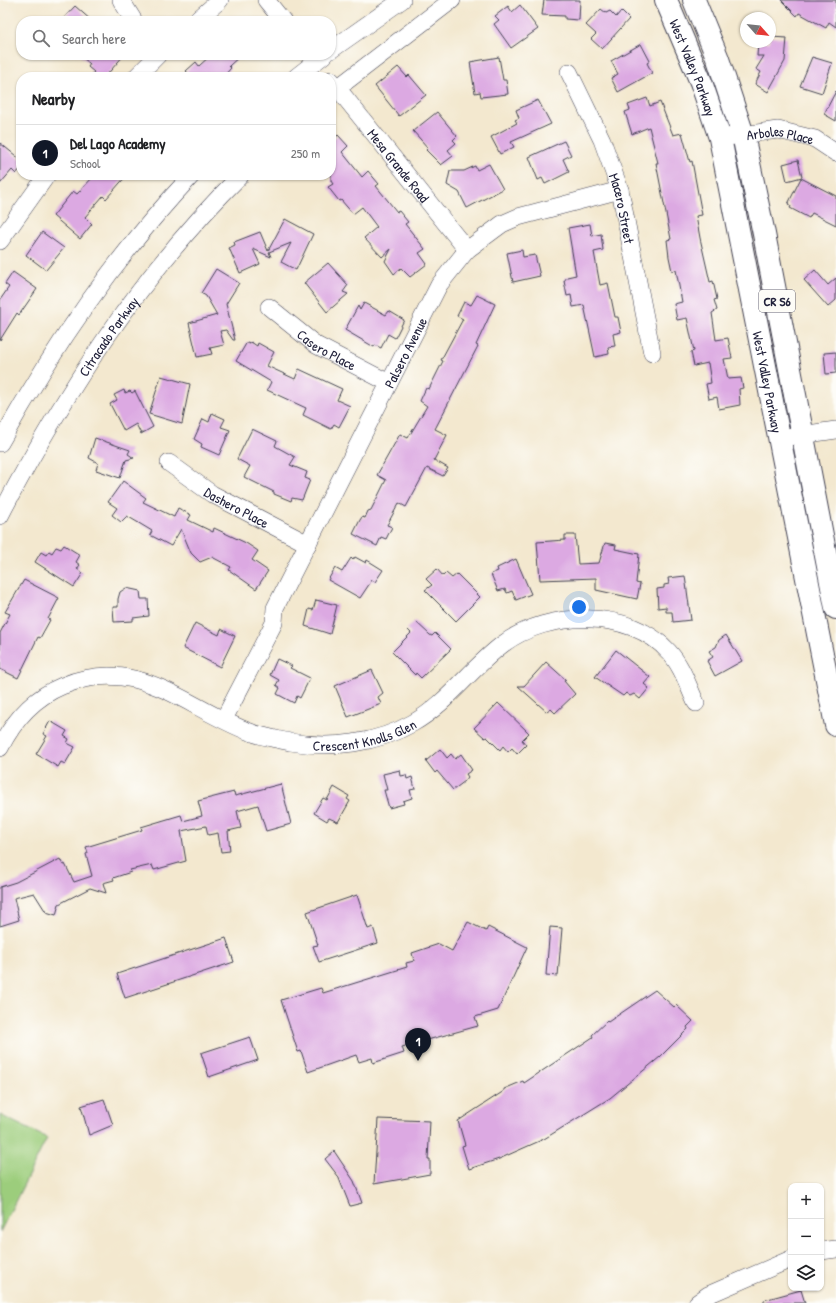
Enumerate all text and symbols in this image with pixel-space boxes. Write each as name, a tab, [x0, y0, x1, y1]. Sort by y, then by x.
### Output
north arrow	[740, 12, 776, 48]
search box	[16, 16, 336, 60]
street label: West Valley Parkway	[666, 16, 721, 119]
icon: search	[30, 27, 52, 49]
text: Search here	[62, 28, 126, 49]
text: Nearby	[32, 87, 75, 110]
street label: Arboles Place	[745, 120, 816, 148]
street label: Mesa Grande Road	[364, 124, 435, 206]
text: Del Lago Academy	[70, 133, 166, 154]
text: 1	[43, 144, 47, 162]
text: 250 m	[291, 144, 320, 162]
text: School	[70, 154, 100, 172]
street label: Macero Street	[605, 170, 640, 245]
road number: CR S6	[759, 290, 795, 312]
street label: Citracado Parkway	[74, 292, 143, 380]
street label: Palsero Avenue	[379, 313, 431, 391]
street label: Casero Place	[294, 324, 360, 374]
street label: West Valley Parkway	[749, 330, 788, 435]
street label: Dashero Place	[201, 482, 273, 532]
your location	[569, 597, 589, 617]
street label: Crescent Knolls Glen	[312, 714, 419, 754]
pin: 1	[405, 1028, 431, 1061]
map controls	[788, 1183, 824, 1291]
button: +	[788, 1183, 824, 1219]
button: −	[788, 1219, 824, 1255]
button: layers	[788, 1255, 824, 1291]

